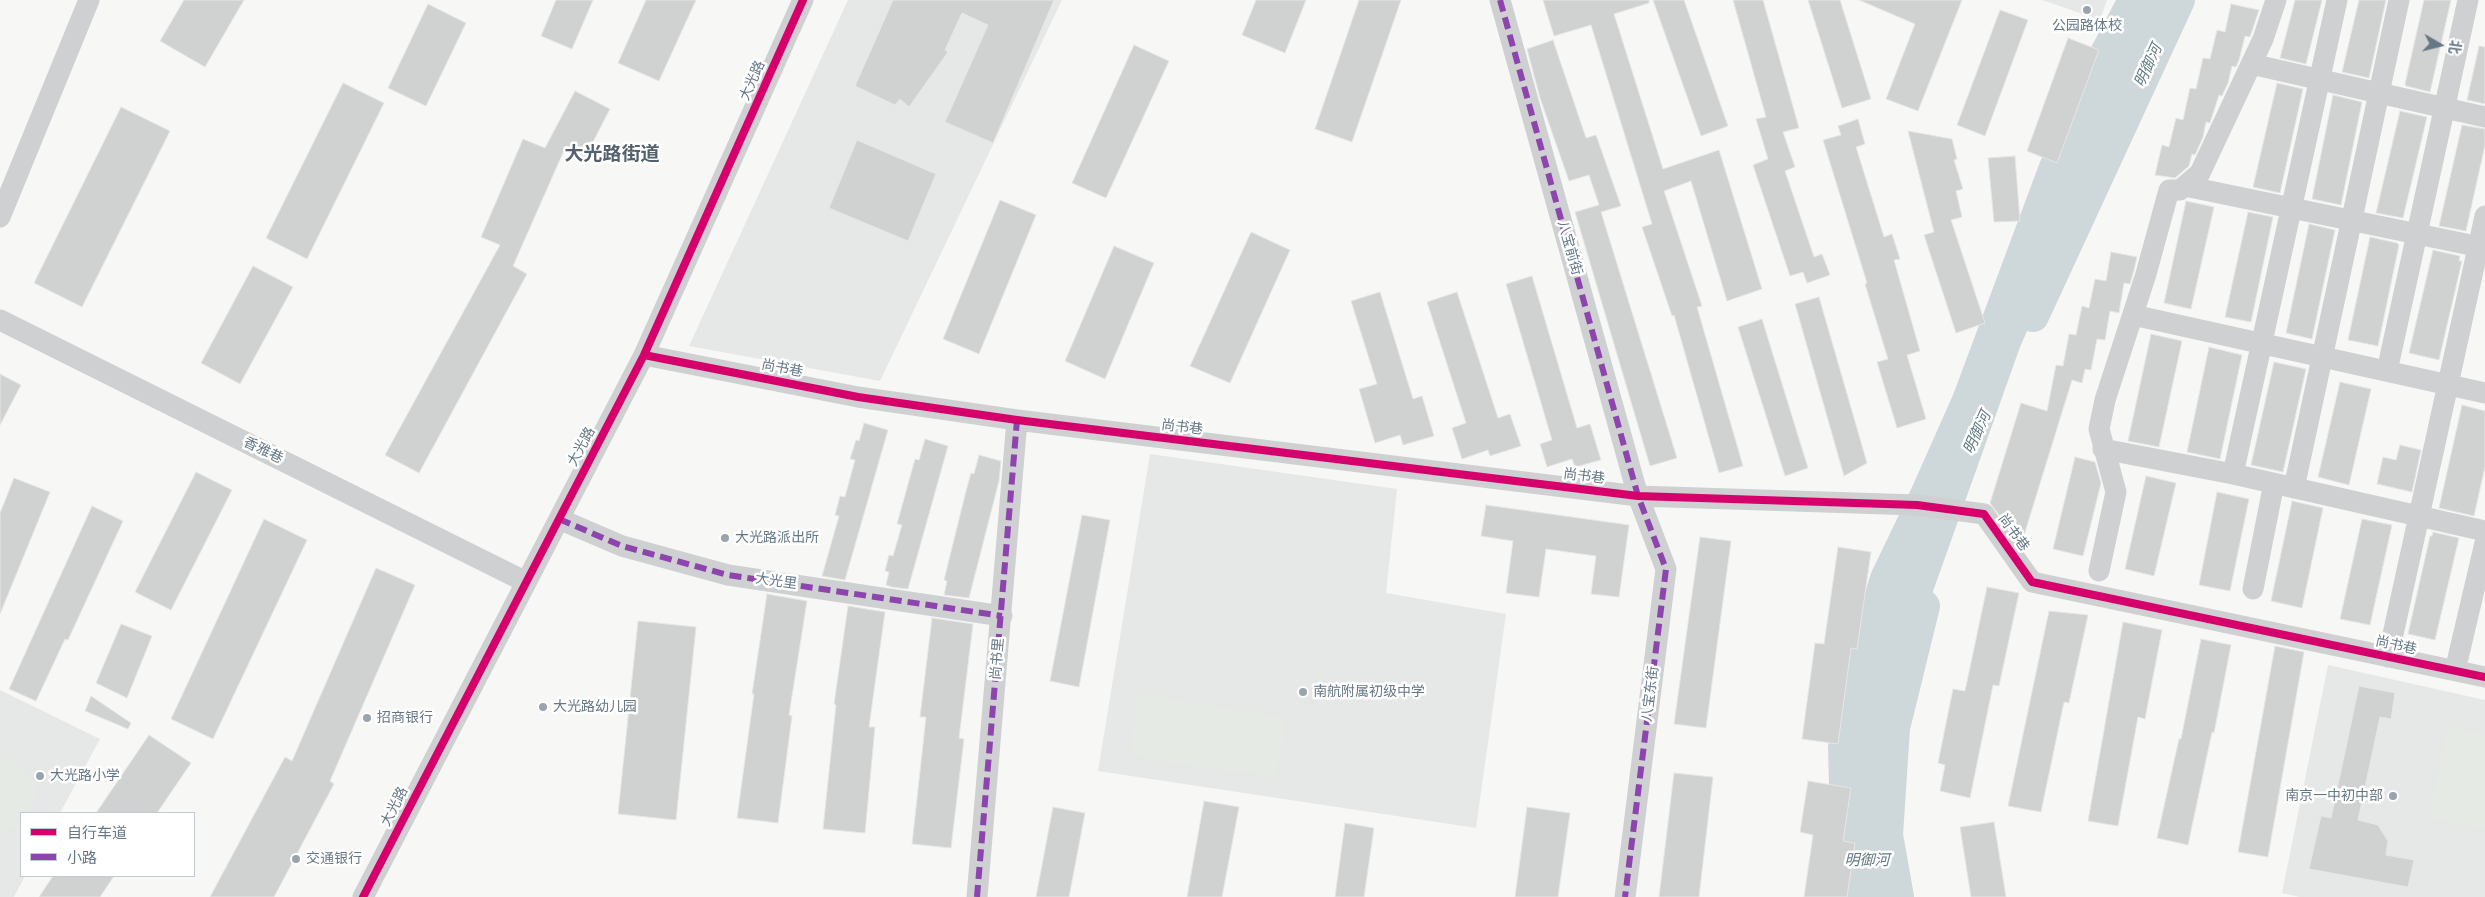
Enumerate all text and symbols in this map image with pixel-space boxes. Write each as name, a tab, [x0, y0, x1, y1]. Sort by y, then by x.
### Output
marker: 公园路体校	[2081, 4, 2093, 16]
place label: 公园路体校	[2052, 18, 2122, 34]
north arrow	[2415, 20, 2465, 70]
text: 北	[2446, 39, 2464, 55]
water label: 明御河	[2131, 42, 2167, 90]
street label: 大光路	[737, 58, 769, 104]
district label: 大光路街道	[565, 144, 659, 166]
street label: 八宝前街	[1553, 219, 1585, 277]
street label: 尚书巷	[760, 357, 804, 381]
water label: 明御河	[1960, 409, 1996, 457]
street label: 尚书巷	[1160, 417, 1204, 439]
street label: 大光路	[565, 425, 599, 469]
street label: 香雅巷	[240, 434, 286, 468]
street label: 尚书巷	[1562, 466, 1606, 488]
street label: 尚书巷	[1994, 511, 2032, 555]
place label: 大光路派出所	[735, 530, 819, 546]
marker: 大光路派出所	[719, 532, 731, 544]
street label: 大光里	[754, 571, 798, 593]
street label: 尚书巷	[2374, 633, 2418, 659]
street label: 尚书里	[988, 637, 1008, 681]
street label: 八宝东街	[1639, 665, 1663, 723]
place label: 南航附属初级中学	[1313, 684, 1425, 700]
marker: 南航附属初级中学	[1297, 686, 1309, 698]
place label: 大光路幼儿园	[553, 699, 637, 715]
marker: 大光路幼儿园	[537, 701, 549, 713]
place label: 招商银行	[377, 710, 433, 726]
marker: 招商银行	[361, 712, 373, 724]
place label: 大光路小学	[50, 768, 120, 784]
marker: 大光路小学	[34, 770, 46, 782]
street label: 大光路	[378, 784, 412, 830]
place label: 南京一中初中部	[2285, 788, 2383, 804]
marker: 南京一中初中部	[2387, 790, 2399, 802]
legend	[20, 812, 195, 877]
text: 自行车道	[67, 824, 127, 842]
text: 小路	[67, 849, 97, 867]
place label: 交通银行	[306, 851, 362, 867]
water label: 明御河	[1845, 852, 1889, 870]
marker: 交通银行	[290, 853, 302, 865]

